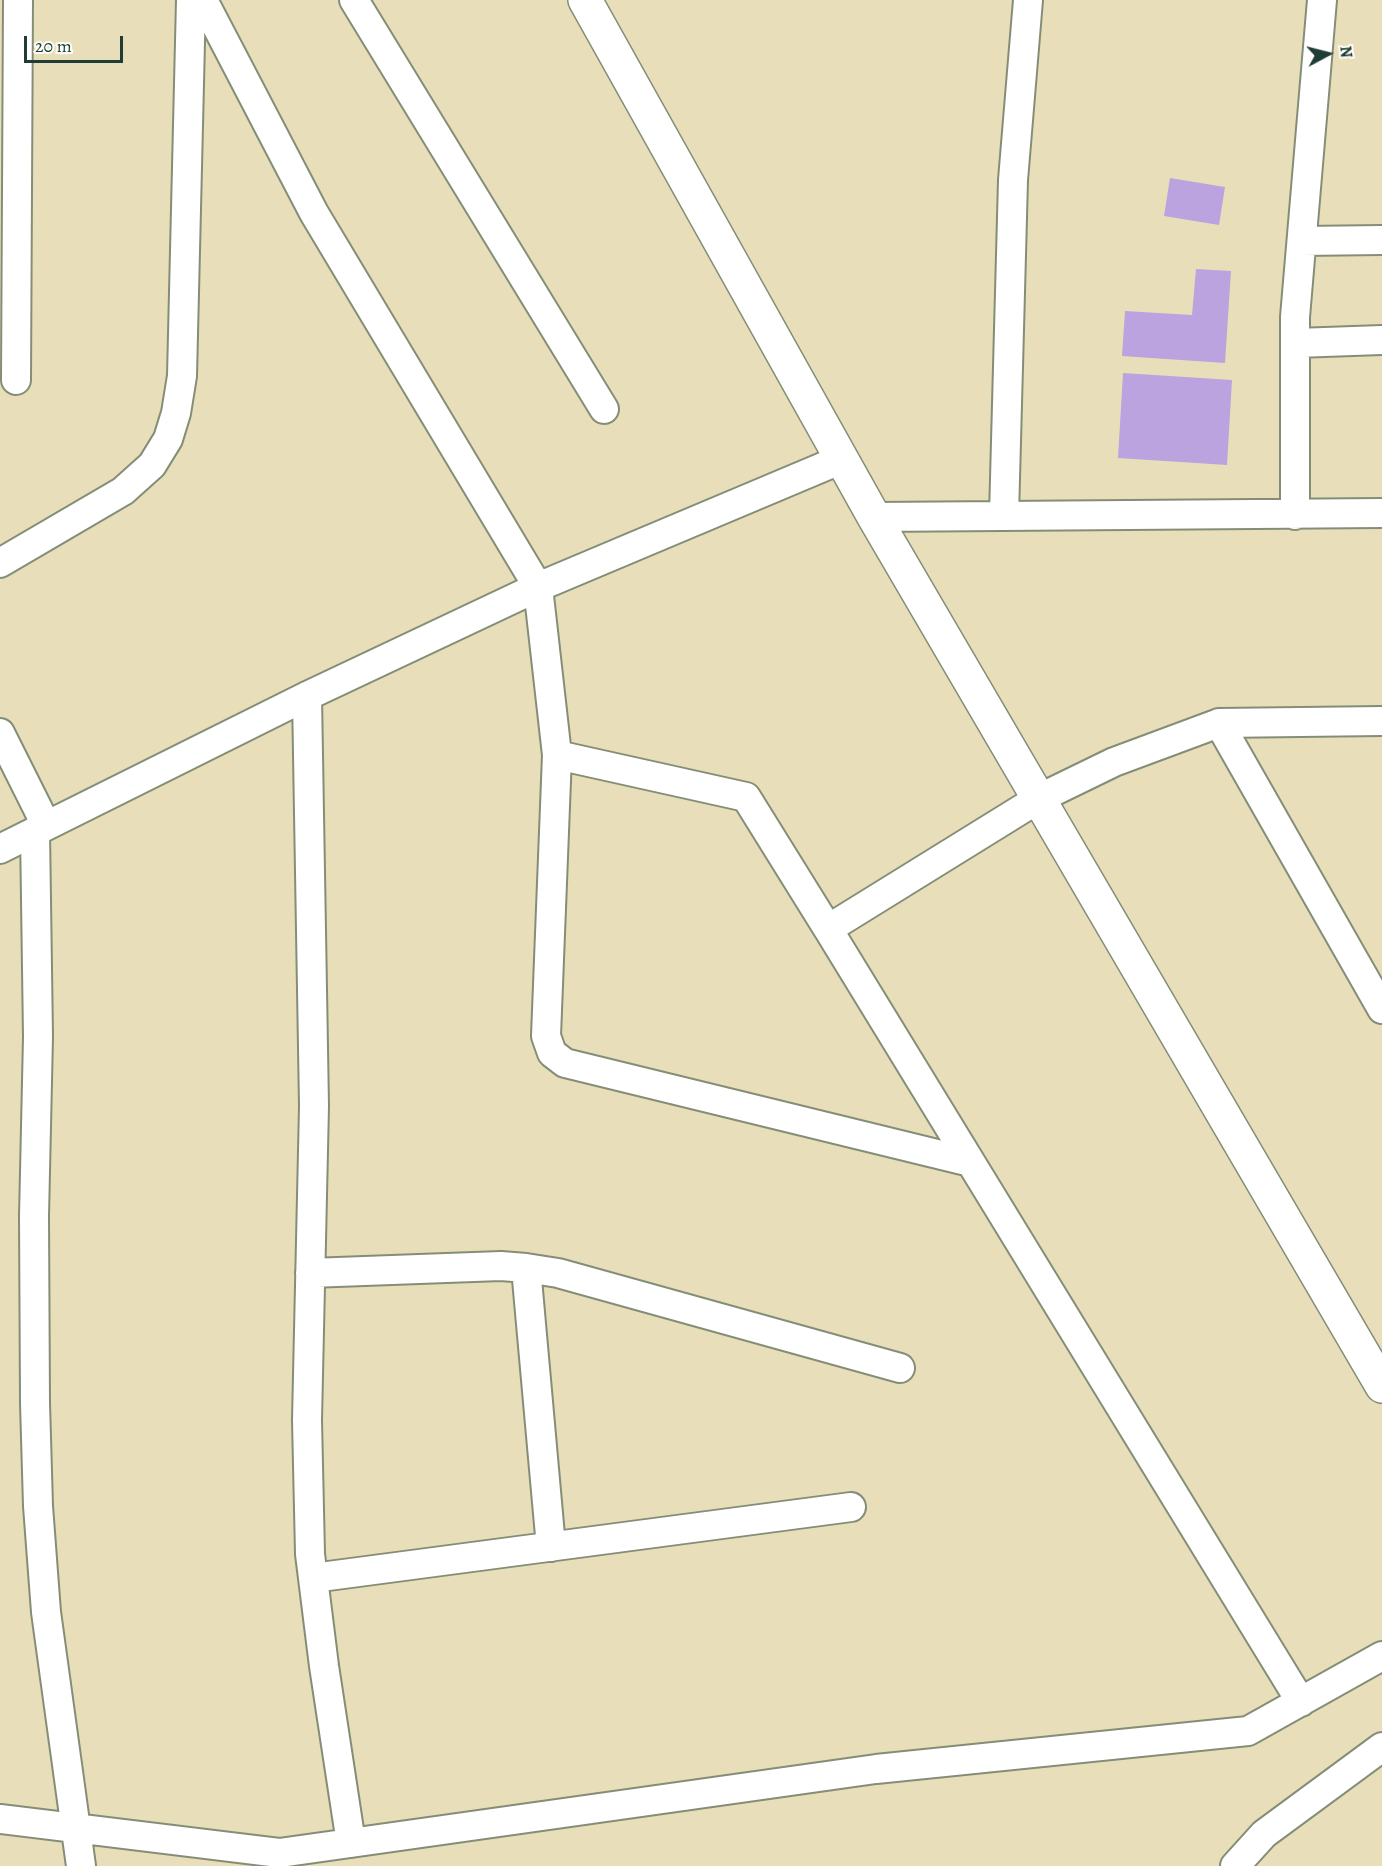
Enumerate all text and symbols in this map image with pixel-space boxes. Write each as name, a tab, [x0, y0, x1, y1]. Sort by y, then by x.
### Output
scale bar	[27, 24, 126, 62]
north arrow	[1298, 24, 1358, 84]
text: 20 m	[35, 34, 72, 58]
text: N	[1334, 45, 1357, 59]

